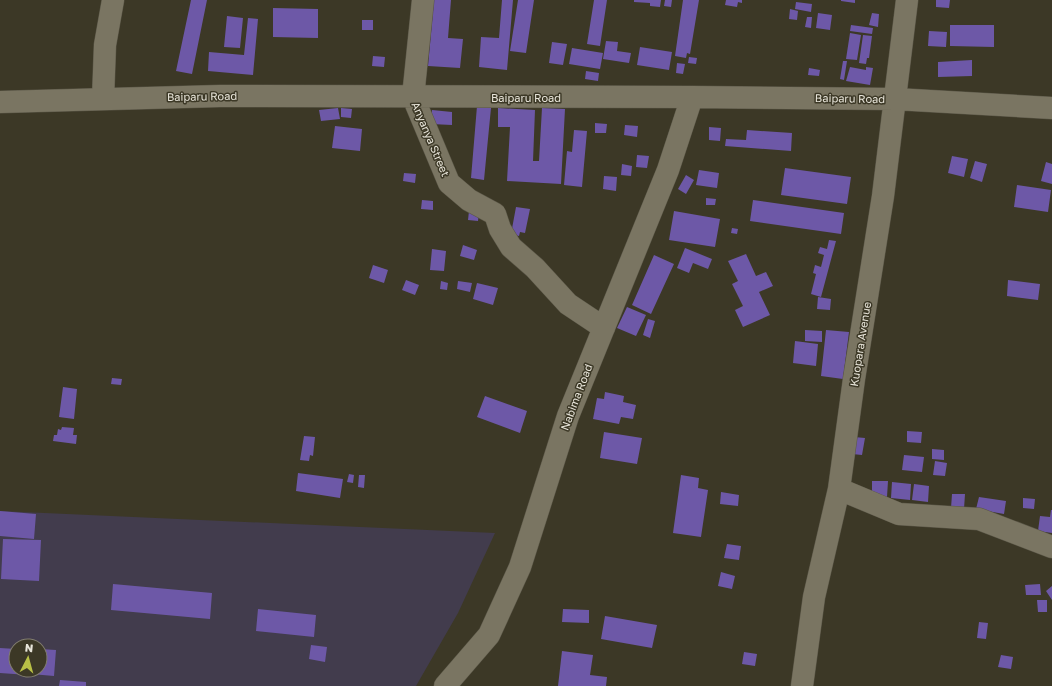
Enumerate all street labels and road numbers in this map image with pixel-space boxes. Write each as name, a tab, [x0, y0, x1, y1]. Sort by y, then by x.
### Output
street label: Baiparu Road	[167, 89, 237, 103]
street label: Baiparu Road	[491, 91, 561, 104]
street label: Baiparu Road	[815, 91, 885, 105]
street label: Anyanya Street	[409, 100, 453, 178]
street label: Kuopara Avenue	[847, 301, 873, 387]
street label: Nabima Road	[557, 362, 595, 432]

